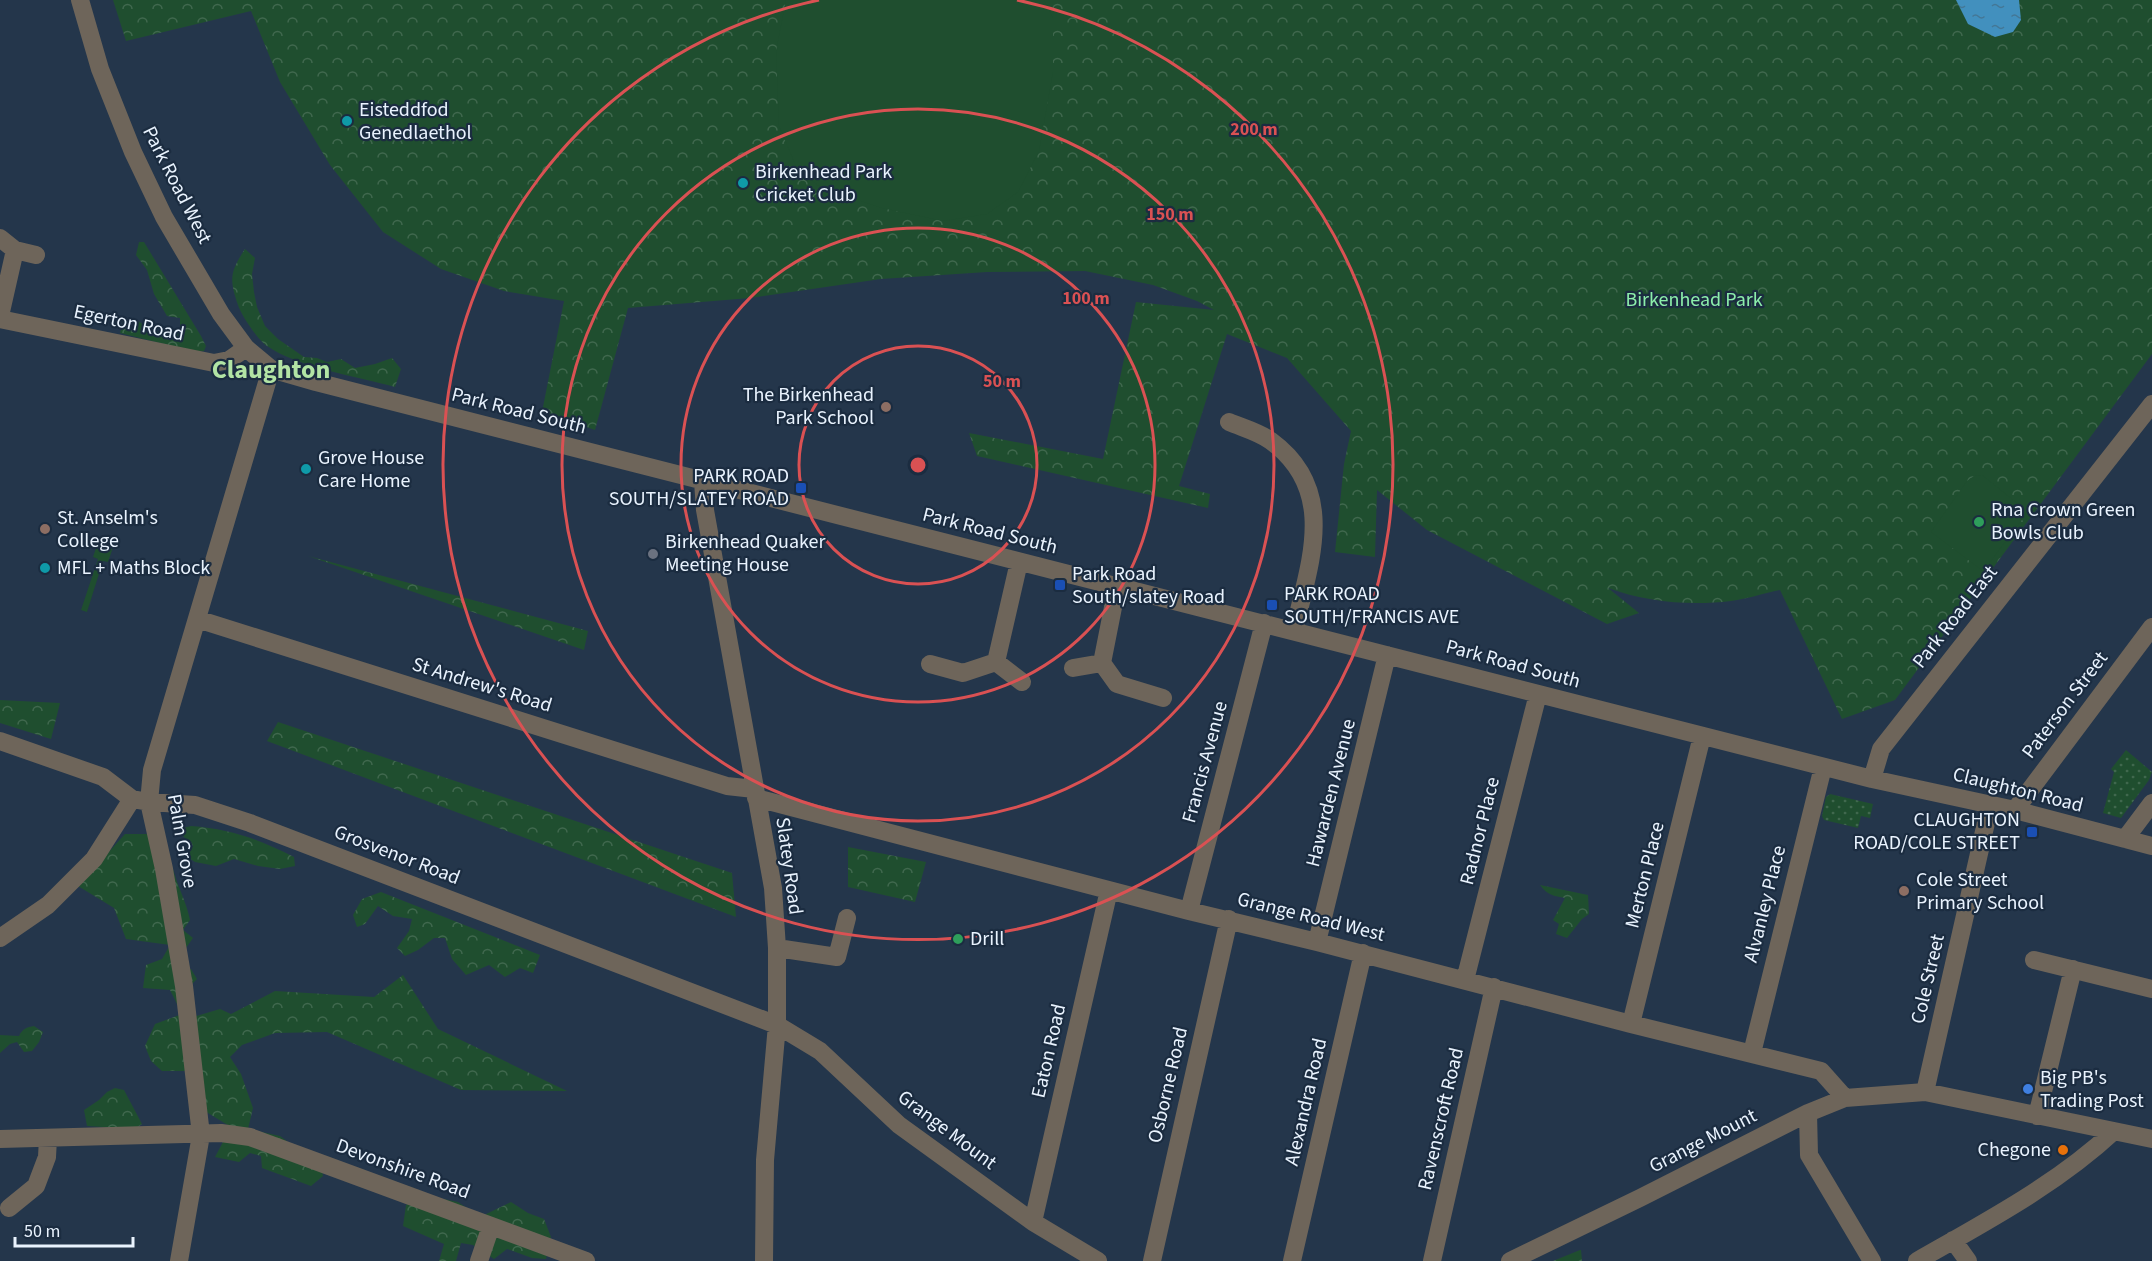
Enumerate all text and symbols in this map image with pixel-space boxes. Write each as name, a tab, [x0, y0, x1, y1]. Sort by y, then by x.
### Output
place label: Eisteddfod Genedlaethol	[359, 96, 472, 147]
marker: Eisteddfod Genedlaethol	[340, 114, 354, 128]
text: 200 m	[1230, 117, 1278, 142]
street label: Park Road West	[135, 121, 219, 249]
place label: Birkenhead Park Cricket Club	[755, 158, 892, 209]
marker: Birkenhead Park Cricket Club	[736, 176, 750, 190]
text: 150 m	[1146, 202, 1194, 227]
text: 100 m	[1062, 286, 1110, 311]
park label: Birkenhead Park	[1625, 286, 1763, 314]
street label: Egerton Road	[71, 298, 187, 348]
district label: Claughton	[212, 351, 330, 388]
text: 50 m	[983, 369, 1021, 394]
street label: Park Road South	[448, 381, 590, 441]
place label: The Birkenhead Park School	[743, 381, 874, 432]
marker: The Birkenhead Park School	[879, 400, 893, 414]
place label: Grove House Care Home	[318, 444, 424, 495]
centre of rings	[908, 455, 928, 475]
marker: Grove House Care Home	[299, 462, 313, 476]
place label: PARK ROAD SOUTH/SLATEY ROAD	[609, 462, 789, 513]
marker: PARK ROAD SOUTH/SLATEY ROAD	[794, 481, 808, 495]
place label: Rna Crown Green Bowls Club	[1991, 496, 2136, 547]
street label: Park Road South	[919, 501, 1061, 561]
place label: St. Anselm's College	[57, 504, 158, 555]
marker: Rna Crown Green Bowls Club	[1972, 515, 1986, 529]
marker: St. Anselm's College	[38, 522, 52, 536]
place label: Birkenhead Quaker Meeting House	[665, 528, 825, 579]
marker: Birkenhead Quaker Meeting House	[646, 547, 660, 561]
place label: MFL + Maths Block	[57, 554, 210, 582]
street label: Park Road East	[1906, 559, 2004, 674]
place label: Park Road South/slatey Road	[1072, 560, 1225, 611]
marker: MFL + Maths Block	[38, 561, 52, 575]
marker: Park Road South/slatey Road	[1053, 578, 1067, 592]
place label: PARK ROAD SOUTH/FRANCIS AVE	[1284, 580, 1459, 631]
marker: PARK ROAD SOUTH/FRANCIS AVE	[1265, 598, 1279, 612]
street label: Park Road South	[1443, 633, 1583, 695]
street label: Paterson Street	[2015, 645, 2115, 764]
street label: St Andrew's Road	[409, 650, 555, 720]
street label: Francis Avenue	[1175, 698, 1235, 826]
street label: Hawarden Avenue	[1299, 716, 1363, 870]
street label: Claughton Road	[1950, 760, 2086, 820]
street label: Radnor Place	[1453, 774, 1507, 888]
street label: Palm Grove	[160, 792, 204, 890]
place label: CLAUGHTON ROAD/COLE STREET	[1853, 806, 2020, 857]
street label: Slatey Road	[768, 815, 810, 917]
street label: Grosvenor Road	[330, 818, 464, 892]
street label: Merton Place	[1618, 819, 1672, 931]
marker: CLAUGHTON ROAD/COLE STREET	[2025, 825, 2039, 839]
street label: Alvanley Place	[1737, 843, 1793, 965]
place label: Cole Street Primary School	[1916, 866, 2044, 917]
marker: Cole Street Primary School	[1897, 884, 1911, 898]
street label: Grange Road West	[1234, 885, 1388, 949]
place label: Drill	[970, 925, 1004, 953]
street label: Cole Street	[1904, 931, 1952, 1027]
marker: Drill	[951, 932, 965, 946]
street label: Eaton Road	[1025, 1001, 1073, 1101]
street label: Osborne Road	[1141, 1024, 1195, 1146]
street label: Alexandra Road	[1278, 1035, 1334, 1169]
street label: Ravenscroft Road	[1411, 1045, 1471, 1193]
place label: Big PB's Trading Post	[2040, 1064, 2144, 1115]
marker: Big PB's Trading Post	[2021, 1082, 2035, 1096]
street label: Grange Mount	[892, 1083, 1003, 1177]
street label: Grange Mount	[1644, 1102, 1762, 1180]
street label: Devonshire Road	[332, 1132, 474, 1206]
place label: Chegone	[1977, 1136, 2051, 1164]
marker: Chegone	[2056, 1143, 2070, 1157]
scale bar	[15, 1210, 134, 1248]
text: 50 m	[24, 1219, 60, 1244]

